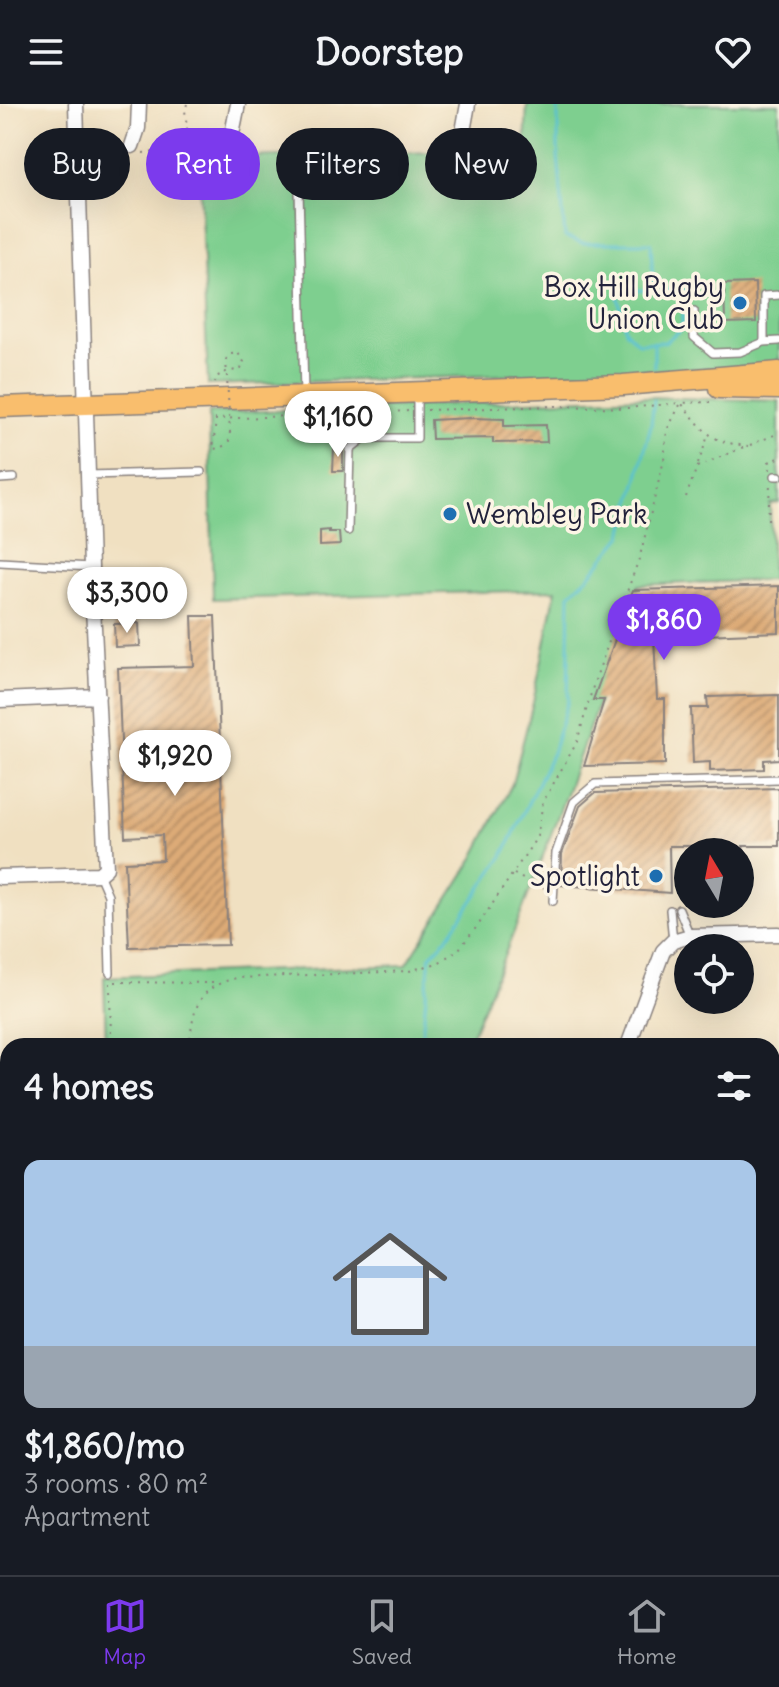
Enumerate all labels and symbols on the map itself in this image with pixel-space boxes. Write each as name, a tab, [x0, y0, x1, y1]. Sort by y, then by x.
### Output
place label: Box Hill Rugby Union Club	[543, 269, 724, 337]
marker: Box Hill Rugby Union Club	[731, 294, 749, 312]
pin: $1,160	[273, 391, 403, 459]
place label: Wembley Park	[466, 496, 647, 532]
marker: Wembley Park	[441, 505, 459, 523]
pin: $3,300	[62, 567, 192, 635]
pin: $1,860	[599, 594, 729, 662]
pin: $1,920	[110, 730, 240, 798]
north arrow	[674, 838, 754, 918]
place label: Spotlight	[530, 858, 640, 894]
marker: Spotlight	[647, 867, 665, 885]

